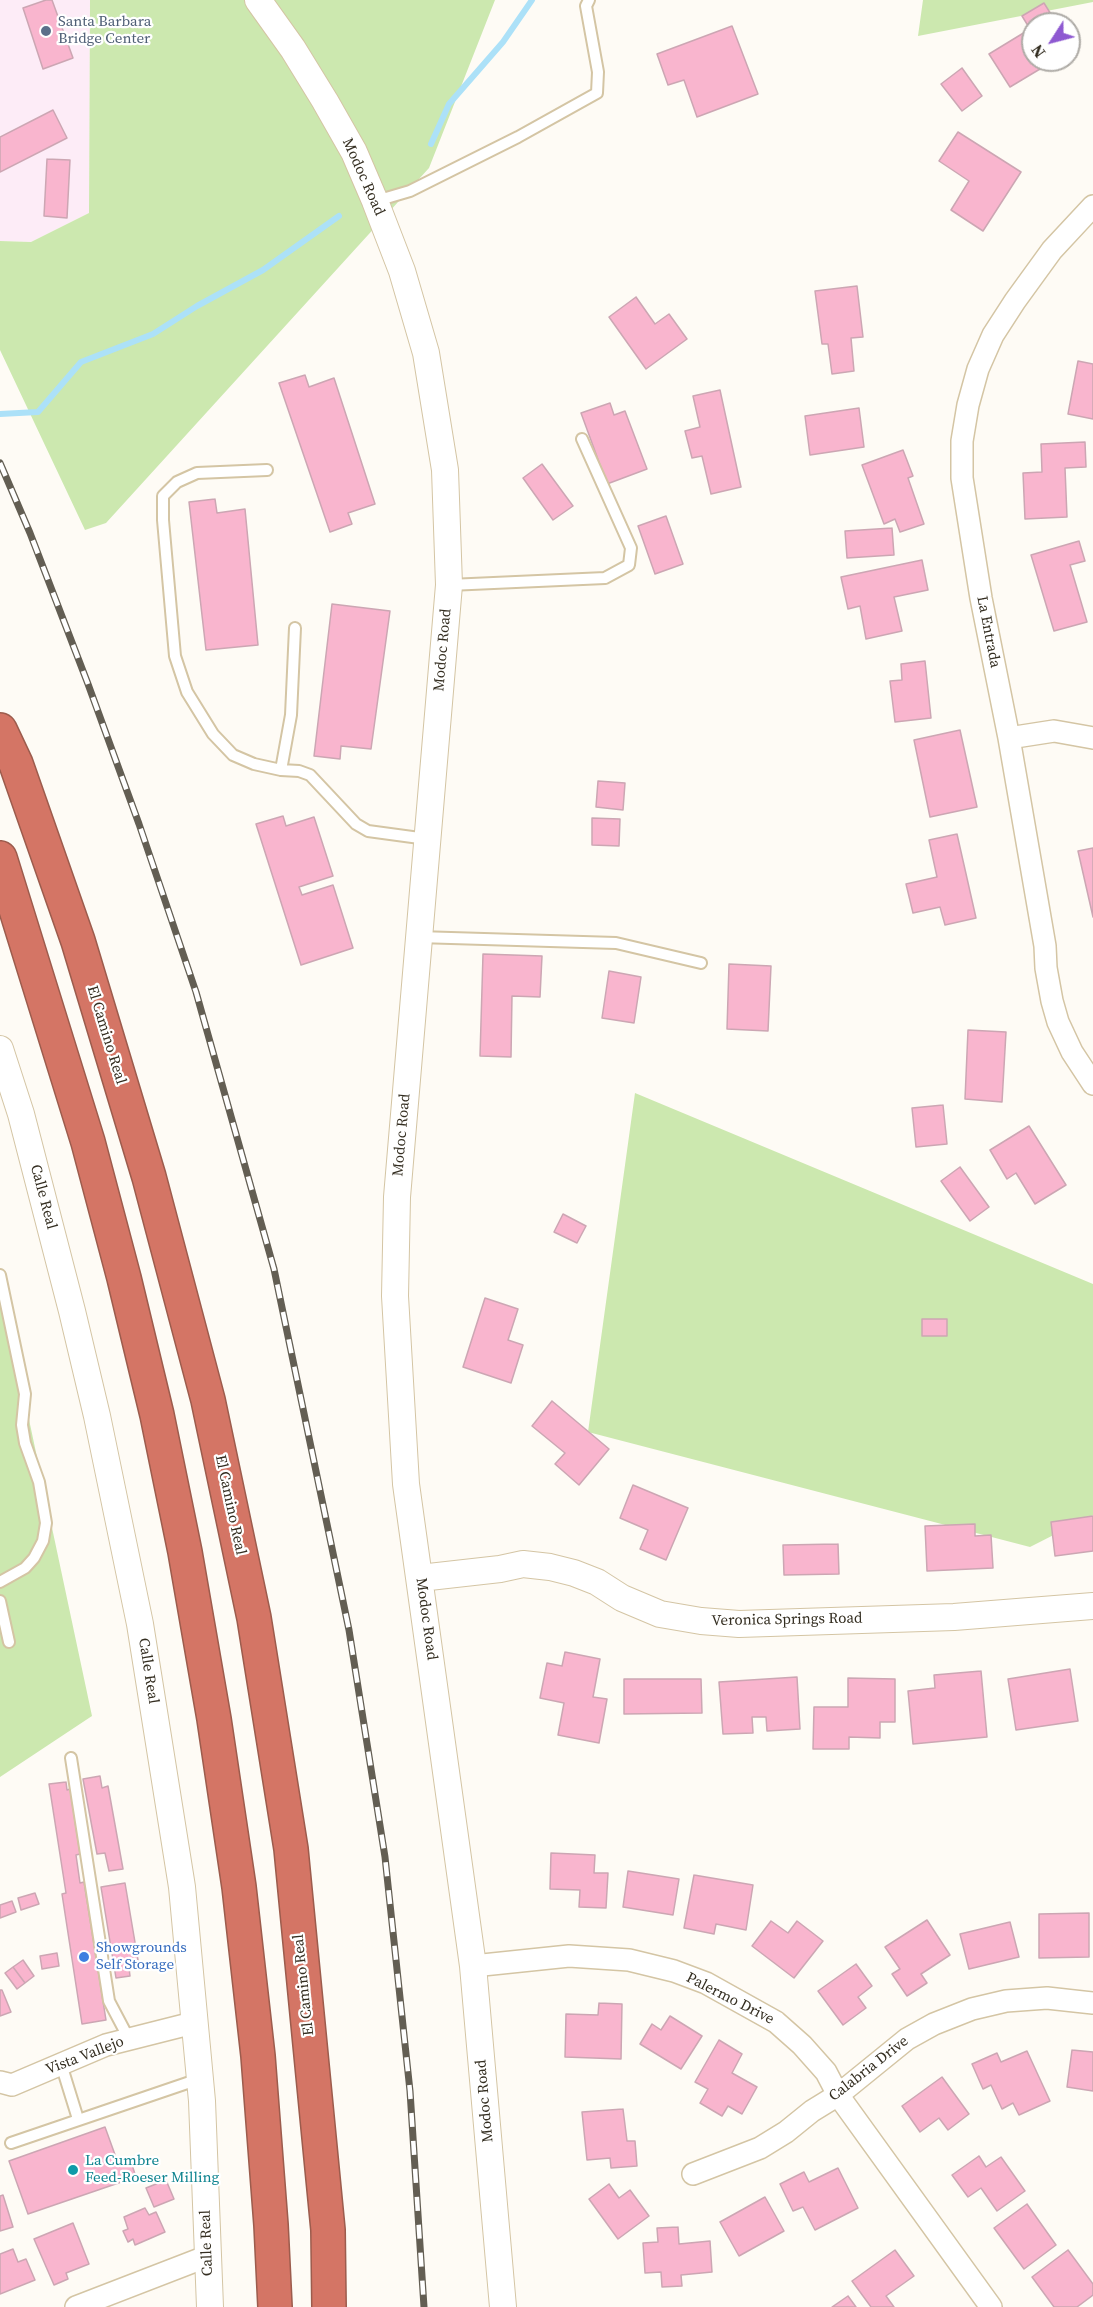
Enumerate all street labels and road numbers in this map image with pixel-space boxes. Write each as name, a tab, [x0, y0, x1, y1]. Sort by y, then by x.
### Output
street label: Modoc Road	[338, 135, 388, 219]
street label: La Entrada	[972, 595, 1004, 669]
street label: Modoc Road	[430, 608, 456, 692]
street label: El Camino Real	[82, 984, 130, 1086]
street label: Modoc Road	[389, 1093, 415, 1177]
street label: Calle Real	[26, 1163, 60, 1231]
street label: El Camino Real	[211, 1453, 249, 1557]
street label: Modoc Road	[411, 1577, 441, 1661]
street label: Veronica Springs Road	[711, 1610, 863, 1630]
street label: Calle Real	[134, 1637, 162, 1705]
street label: El Camino Real	[290, 1933, 318, 2037]
street label: Palermo Drive	[683, 1969, 777, 2029]
street label: Calabria Drive	[826, 2032, 912, 2106]
street label: Vista Vallejo	[43, 2033, 127, 2079]
street label: Modoc Road	[472, 2059, 498, 2143]
street label: Calle Real	[197, 2210, 217, 2276]

